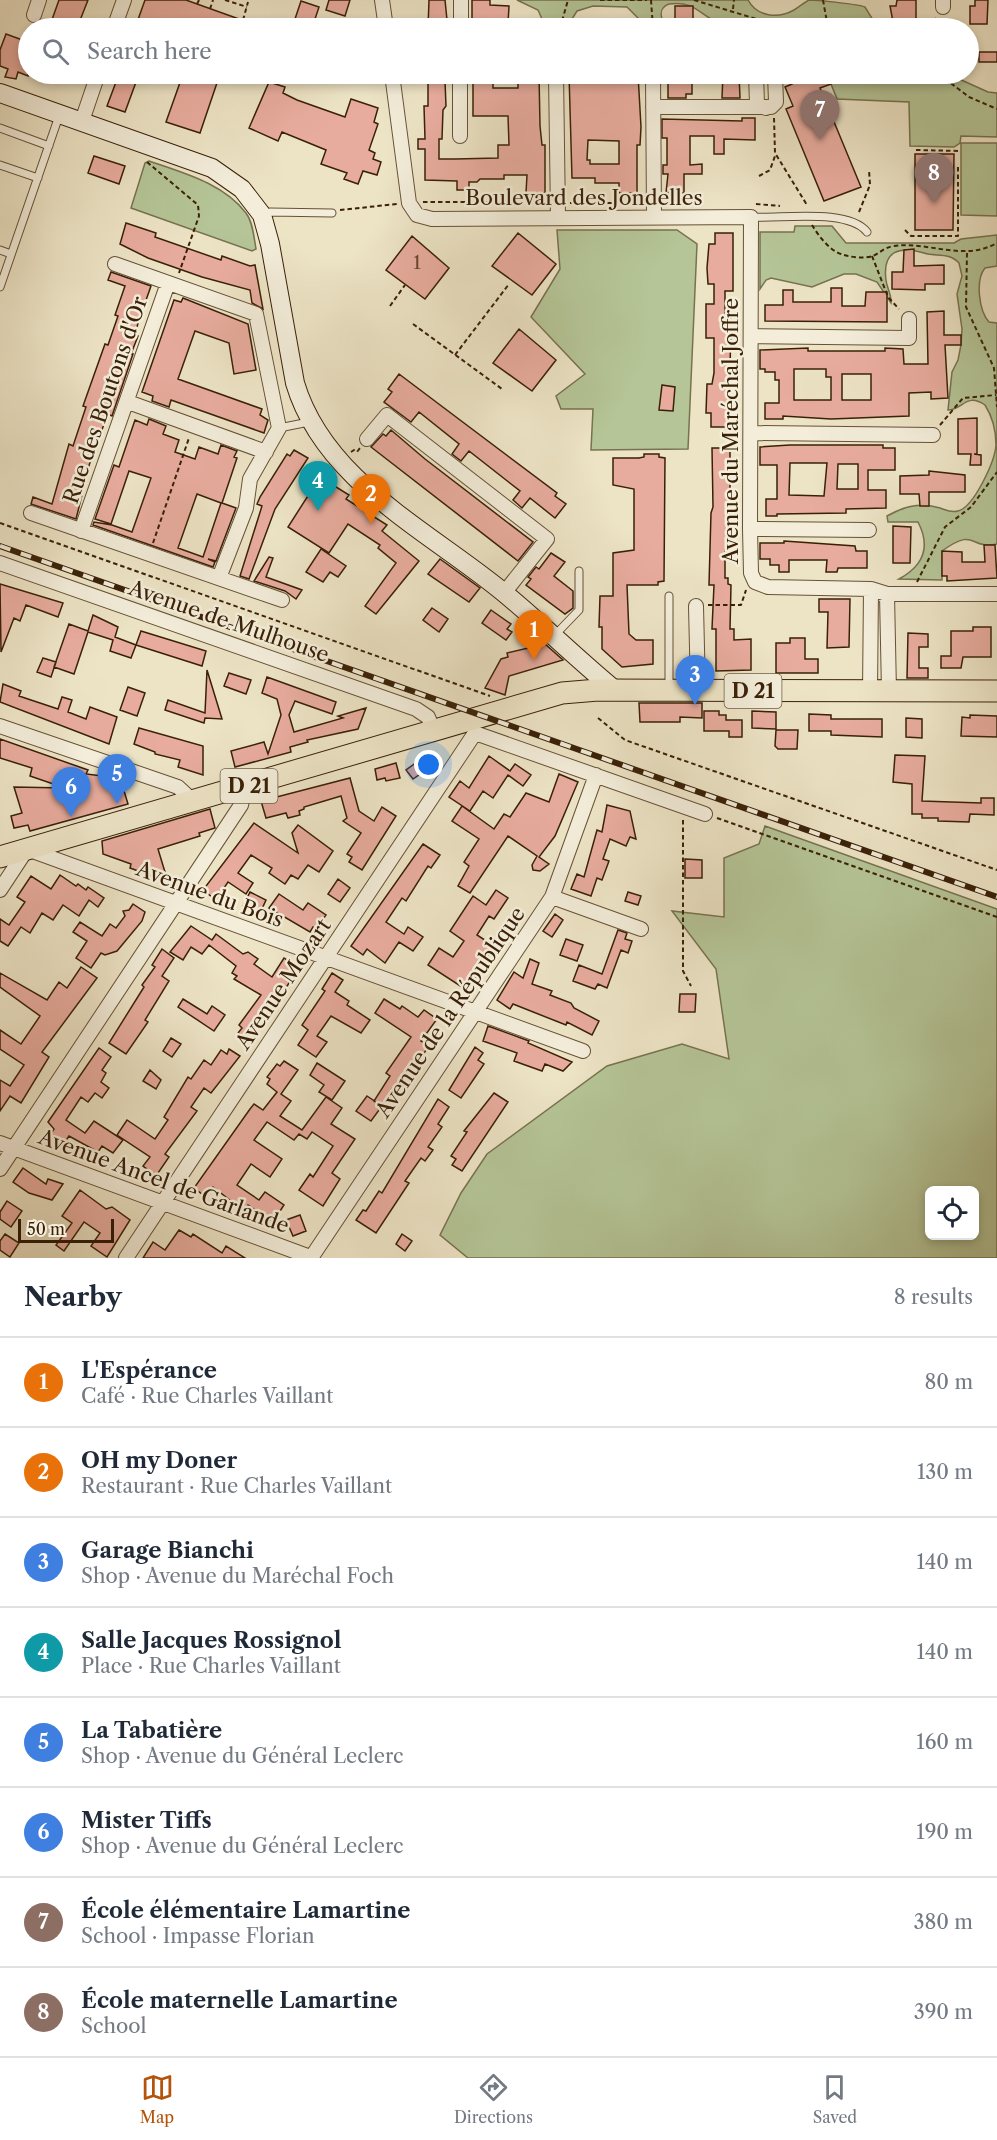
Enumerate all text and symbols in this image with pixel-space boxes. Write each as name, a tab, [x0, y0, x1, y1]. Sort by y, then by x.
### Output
search box	[18, 18, 979, 84]
icon: search	[39, 35, 72, 68]
text: Search here	[87, 38, 212, 65]
pin: 7	[800, 90, 840, 140]
pin: 8	[914, 154, 954, 203]
street label: Boulevard des Jondelles	[465, 185, 703, 210]
house number: 1	[413, 252, 421, 274]
street label: Rue des Boutons d'Or	[58, 293, 152, 507]
street label: Avenue du Maréchal Joffre	[718, 298, 743, 565]
pin: 4	[298, 462, 338, 511]
pin: 2	[352, 474, 391, 524]
street label: Avenue de Mulhouse	[125, 575, 332, 667]
pin: 1	[514, 610, 554, 660]
pin: 3	[676, 656, 714, 705]
road number: D 21	[724, 674, 782, 708]
your location	[414, 750, 443, 779]
pin: 5	[98, 754, 136, 804]
pin: 6	[52, 768, 90, 817]
road number: D 21	[220, 769, 278, 803]
street label: Avenue du Bois	[132, 855, 287, 932]
street label: Avenue de la République	[370, 902, 530, 1123]
street label: Avenue Mozart	[230, 914, 336, 1055]
street label: Avenue Ancel de Garlande	[34, 1124, 293, 1238]
map controls	[925, 1186, 979, 1240]
button: locate	[925, 1186, 979, 1240]
scale bar	[18, 1216, 114, 1244]
text: 50 m	[27, 1219, 65, 1239]
text: Nearby	[24, 1281, 122, 1313]
text: 8 results	[894, 1285, 973, 1309]
text: L'Espérance	[81, 1357, 217, 1384]
text: 1	[39, 1370, 48, 1394]
text: 80 m	[925, 1370, 973, 1394]
text: Café · Rue Charles Vaillant	[81, 1384, 333, 1408]
text: OH my Doner	[81, 1447, 237, 1474]
text: 2	[38, 1460, 49, 1484]
text: 130 m	[917, 1460, 973, 1484]
text: Restaurant · Rue Charles Vaillant	[81, 1474, 392, 1498]
text: Garage Bianchi	[81, 1537, 254, 1564]
text: 3	[38, 1550, 49, 1574]
text: 140 m	[916, 1550, 973, 1574]
text: Shop · Avenue du Maréchal Foch	[81, 1564, 394, 1588]
text: Salle Jacques Rossignol	[81, 1627, 342, 1654]
text: 4	[38, 1640, 49, 1664]
text: 140 m	[916, 1640, 973, 1664]
text: Place · Rue Charles Vaillant	[81, 1654, 341, 1678]
text: La Tabatière	[81, 1717, 222, 1744]
text: 5	[38, 1730, 49, 1754]
text: 160 m	[916, 1730, 973, 1754]
text: Shop · Avenue du Général Leclerc	[81, 1744, 404, 1768]
text: Mister Tiffs	[81, 1807, 212, 1834]
text: 6	[38, 1820, 49, 1844]
text: 190 m	[916, 1820, 973, 1844]
text: Shop · Avenue du Général Leclerc	[81, 1834, 404, 1858]
text: École élémentaire Lamartine	[81, 1897, 410, 1924]
text: 7	[38, 1910, 49, 1934]
text: 380 m	[914, 1910, 973, 1934]
text: School · Impasse Florian	[81, 1924, 314, 1948]
text: École maternelle Lamartine	[81, 1987, 398, 2014]
text: 8	[37, 2000, 50, 2024]
text: 390 m	[914, 2000, 973, 2024]
text: School	[81, 2014, 146, 2038]
tab: Map	[140, 2071, 174, 2127]
tab: Directions	[454, 2071, 533, 2127]
tab: Saved	[813, 2071, 857, 2127]

